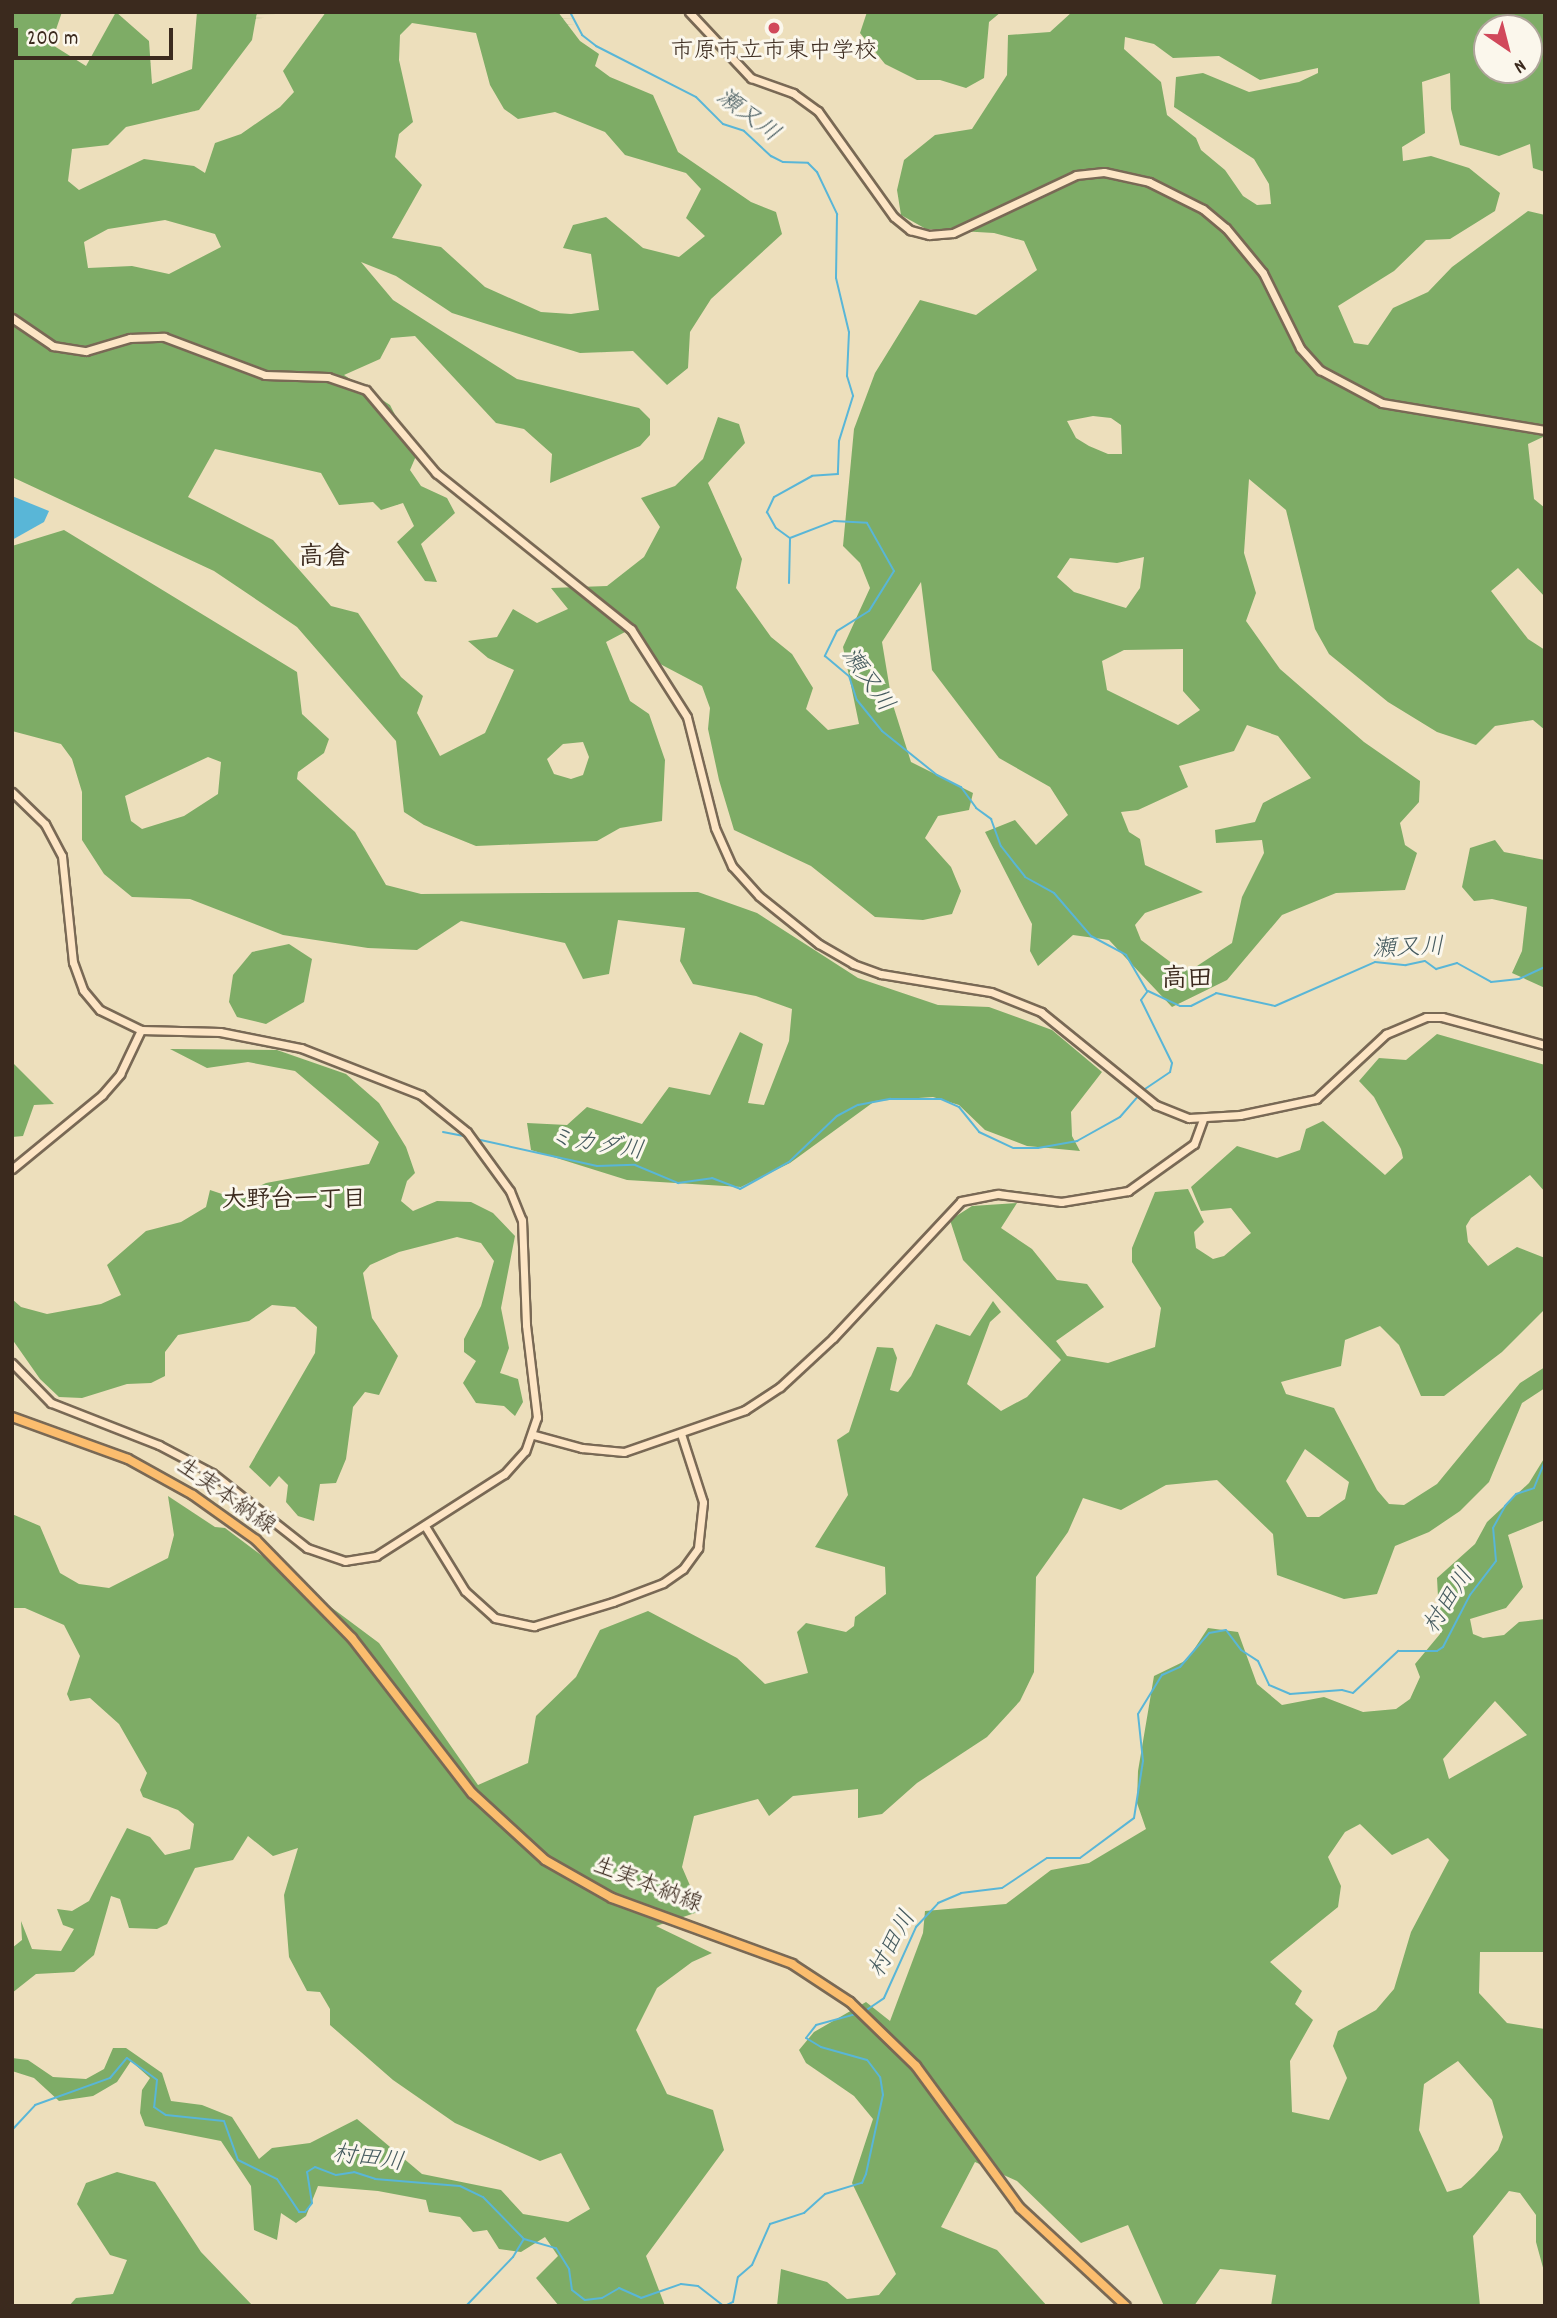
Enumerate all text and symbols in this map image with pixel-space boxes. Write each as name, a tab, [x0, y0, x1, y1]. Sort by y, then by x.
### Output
scale bar	[18, 14, 177, 58]
north arrow	[1473, 14, 1543, 84]
marker: 市原市立市東中学校	[766, 20, 782, 36]
text: 200 m	[27, 25, 78, 55]
place label: 市原市立市東中学校	[671, 39, 877, 67]
text: N	[1508, 51, 1531, 79]
water label: 瀬又川	[710, 84, 784, 150]
district label: 高倉	[298, 543, 350, 575]
water label: 瀬又川	[834, 643, 898, 719]
water label: 瀬又川	[1372, 934, 1444, 966]
district label: 高田	[1161, 965, 1213, 997]
water label: ミカダ川	[546, 1124, 646, 1168]
district label: 大野台一丁目	[222, 1188, 366, 1216]
street label: 生実本納線	[170, 1454, 280, 1542]
water label: 村田川	[1418, 1564, 1482, 1640]
street label: 生実本納線	[588, 1854, 706, 1920]
water label: 村田川	[864, 1907, 924, 1983]
water label: 村田川	[330, 2141, 406, 2179]

